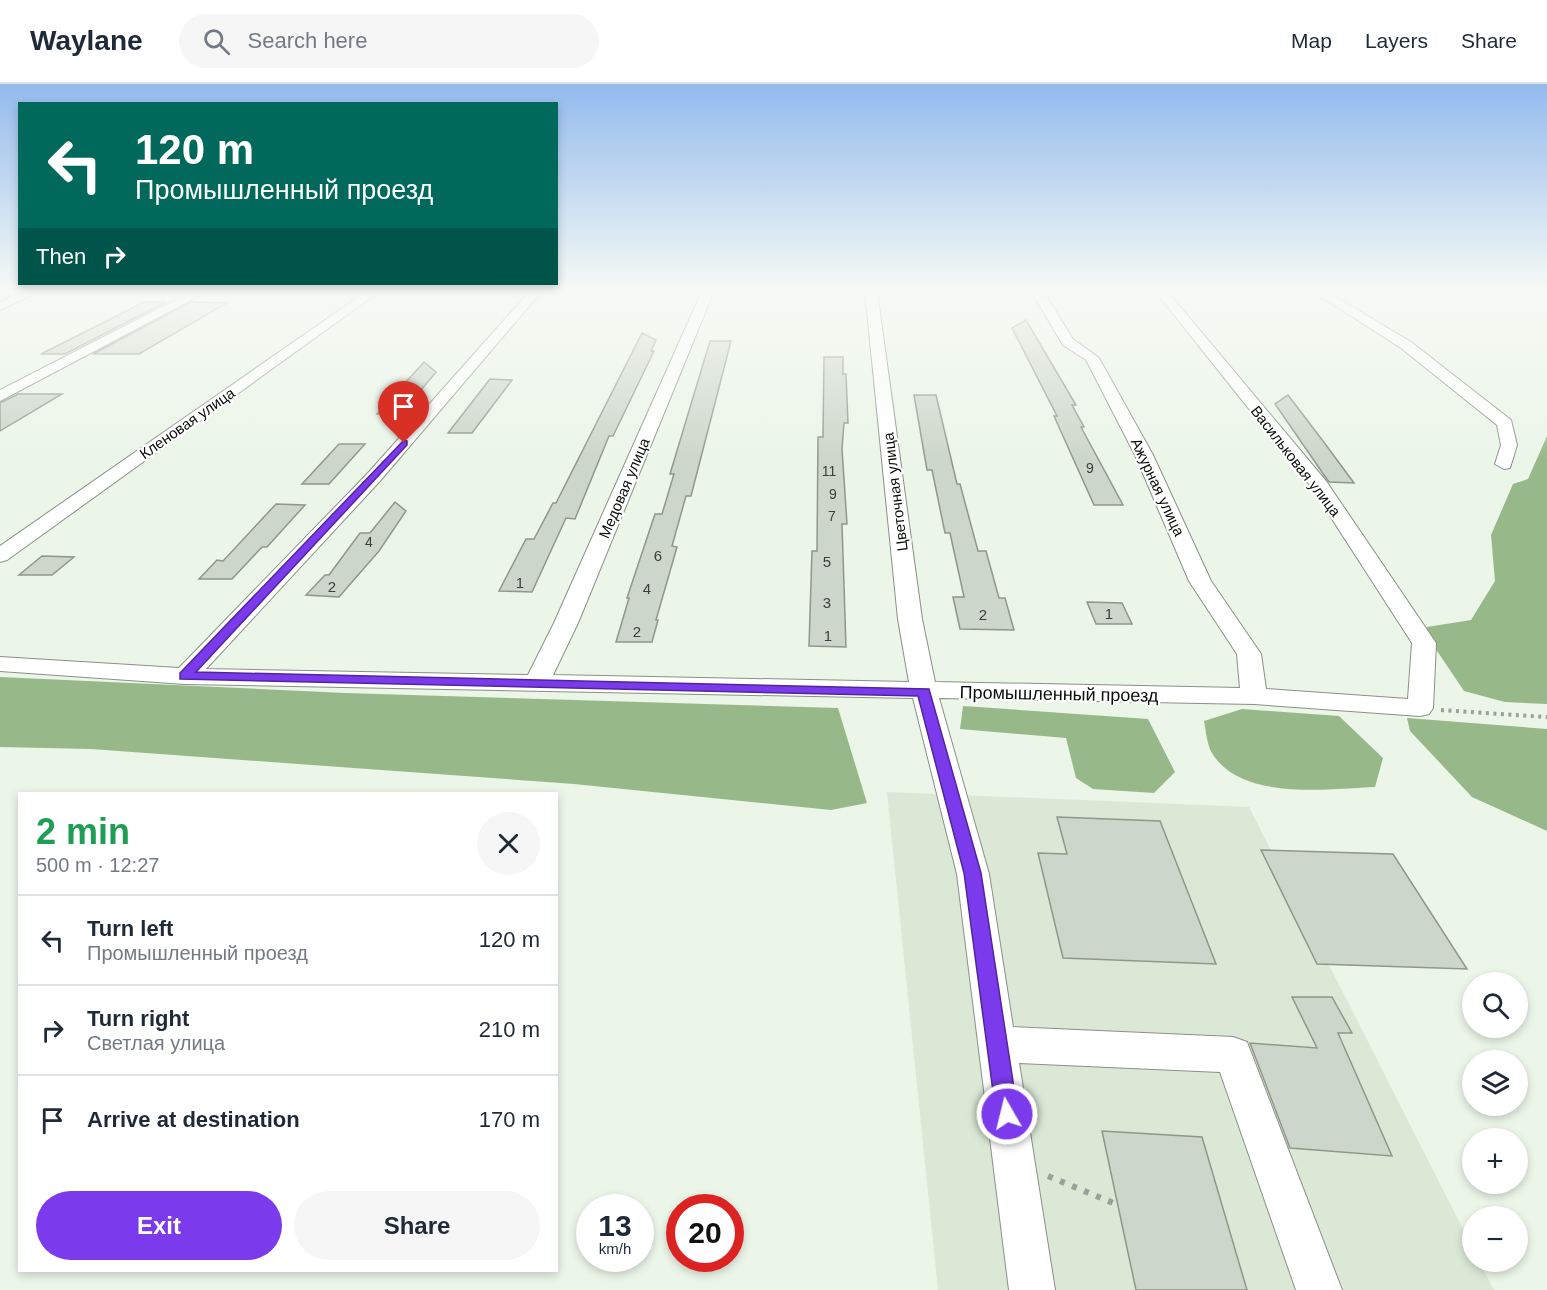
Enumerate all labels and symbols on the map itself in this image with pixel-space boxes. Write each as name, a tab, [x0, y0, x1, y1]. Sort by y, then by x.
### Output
pin	[378, 381, 429, 443]
street label: Кленовая улица	[136, 384, 238, 462]
street label: Васильковая улица	[1248, 402, 1345, 520]
street label: Цветочная улица	[879, 431, 911, 552]
street label: Медовая улица	[595, 435, 653, 541]
street label: Ажурная улица	[1128, 435, 1188, 539]
house number: 9	[1086, 460, 1094, 476]
house number: 11	[822, 463, 836, 479]
house number: 9	[829, 486, 837, 502]
house number: 7	[828, 508, 836, 524]
house number: 4	[365, 534, 373, 550]
house number: 6	[654, 547, 662, 564]
house number: 5	[823, 553, 831, 570]
house number: 1	[516, 574, 524, 591]
house number: 2	[328, 578, 336, 595]
house number: 4	[643, 580, 651, 597]
house number: 3	[823, 594, 831, 611]
house number: 1	[1105, 605, 1113, 622]
house number: 2	[979, 606, 987, 623]
house number: 2	[633, 623, 641, 640]
house number: 1	[824, 627, 832, 644]
street label: Промышленный проезд	[959, 682, 1159, 706]
position arrow	[975, 1082, 1039, 1146]
speed limit sign: 20	[666, 1194, 744, 1272]

